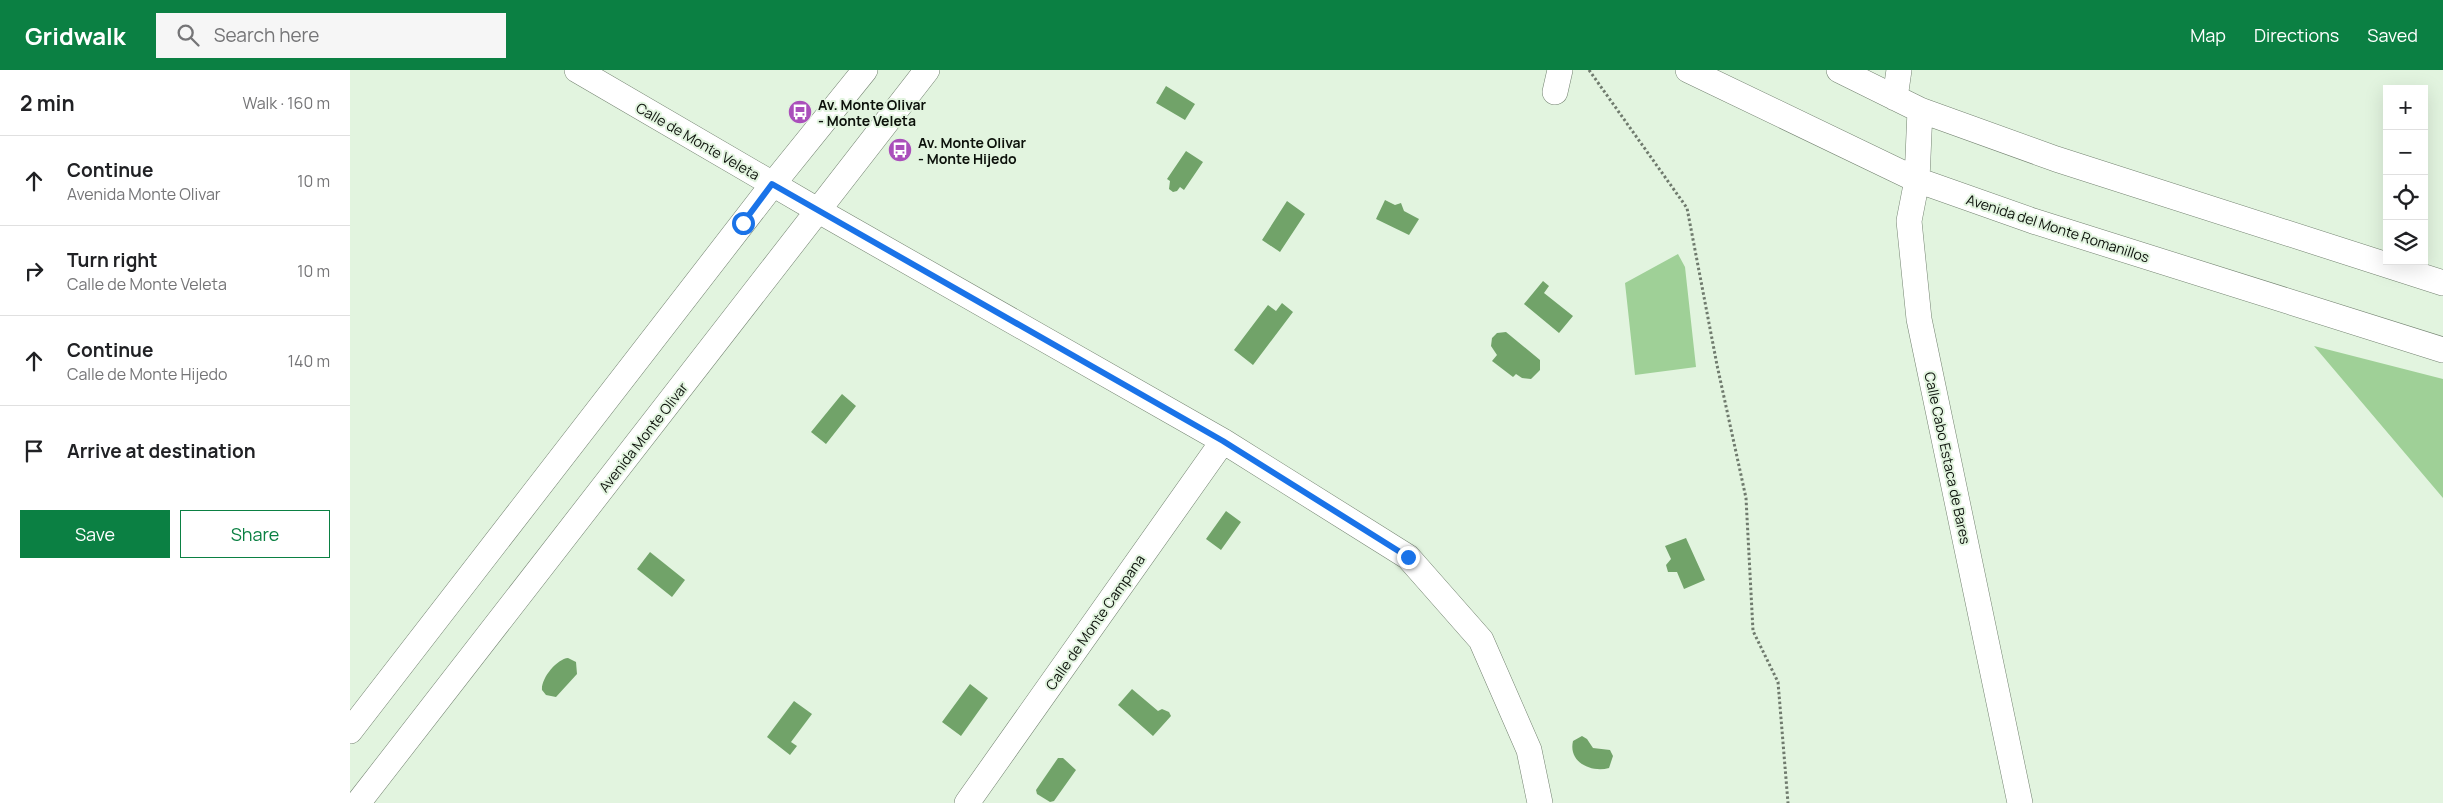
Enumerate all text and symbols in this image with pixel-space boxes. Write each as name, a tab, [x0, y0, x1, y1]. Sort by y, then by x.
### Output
search box	[156, 13, 506, 58]
text: Gridwalk	[25, 19, 126, 52]
icon: search	[174, 21, 202, 49]
text: Search here	[214, 22, 319, 48]
text: Map	[2190, 23, 2226, 47]
text: Directions	[2254, 23, 2339, 47]
text: Saved	[2367, 23, 2418, 47]
map controls	[2383, 85, 2428, 265]
button: +	[2383, 85, 2428, 130]
text: 2 min	[20, 89, 75, 117]
text: Walk · 160 m	[242, 92, 330, 114]
place label: Av. Monte Olivar - Monte Veleta	[818, 95, 927, 130]
street label: Calle de Monte Veleta	[633, 98, 763, 184]
bus stop icon: Av. Monte Olivar - Monte Veleta	[787, 99, 813, 125]
button: −	[2383, 130, 2428, 175]
place label: Av. Monte Olivar - Monte Hijedo	[918, 133, 1027, 168]
bus stop icon: Av. Monte Olivar - Monte Hijedo	[887, 137, 913, 163]
text: Continue	[67, 157, 153, 183]
icon: ahead	[20, 167, 48, 195]
text: 10 m	[297, 170, 330, 192]
button: locate	[2383, 175, 2428, 220]
text: Avenida Monte Olivar	[67, 183, 221, 205]
street label: Avenida del Monte Romanillos	[1964, 189, 2152, 267]
route start	[732, 212, 755, 235]
button: layers	[2383, 220, 2428, 265]
text: Turn right	[67, 247, 157, 273]
icon: right	[20, 257, 48, 285]
text: 10 m	[297, 260, 330, 282]
text: Calle de Monte Veleta	[67, 273, 227, 295]
text: Continue	[67, 337, 153, 363]
icon: ahead	[20, 347, 48, 375]
text: 140 m	[288, 350, 330, 372]
text: Calle de Monte Hijedo	[67, 363, 227, 385]
street label: Calle Cabo Estaca de Bares	[1920, 370, 1976, 546]
street label: Avenida Monte Olivar	[594, 378, 692, 496]
icon: arrive	[20, 437, 48, 465]
text: Arrive at destination	[67, 438, 256, 464]
button: Save	[20, 510, 170, 558]
button: Share	[180, 510, 330, 558]
route end	[1397, 546, 1420, 569]
street label: Calle de Monte Campana	[1041, 551, 1149, 693]

